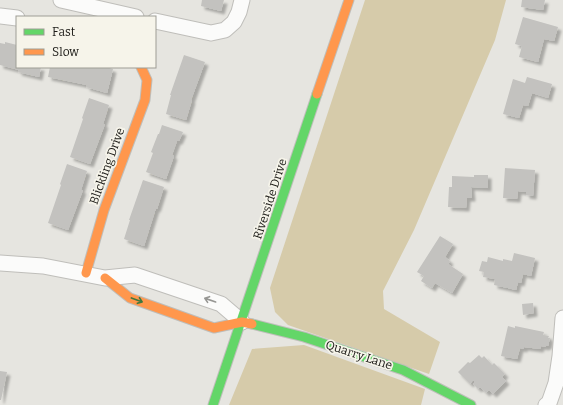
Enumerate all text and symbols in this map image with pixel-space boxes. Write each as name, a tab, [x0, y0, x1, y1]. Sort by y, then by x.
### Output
legend	[16, 16, 156, 68]
text: Fast	[52, 25, 76, 39]
text: Slow	[52, 45, 79, 59]
street label: Blickling Drive	[87, 126, 127, 206]
street label: Riverside Drive	[250, 157, 290, 241]
one-way arrow	[204, 296, 217, 303]
one-way arrow	[130, 297, 142, 305]
street label: Quarry Lane	[324, 338, 394, 372]

